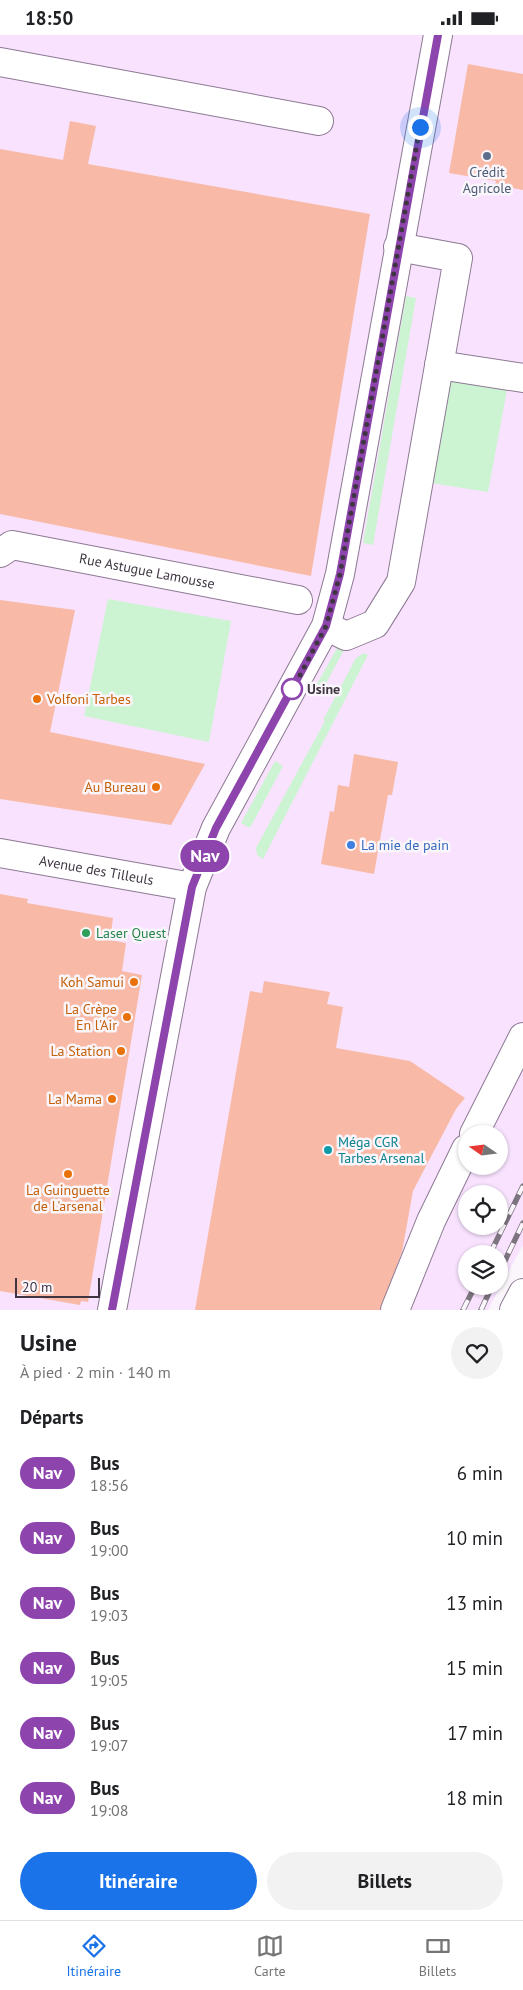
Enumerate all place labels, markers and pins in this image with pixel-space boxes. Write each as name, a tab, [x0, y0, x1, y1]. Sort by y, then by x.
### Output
marker: Crédit Agricole	[481, 150, 493, 162]
place label: Crédit Agricole	[463, 163, 511, 197]
marker: Usine	[281, 678, 303, 700]
place label: Usine	[307, 680, 340, 698]
place label: Volfoni Tarbes	[46, 690, 131, 708]
marker: Volfoni Tarbes	[31, 693, 43, 705]
place label: Au Bureau	[84, 778, 146, 796]
marker: Au Bureau	[150, 781, 162, 793]
place label: La mie de pain	[361, 836, 449, 854]
marker: La mie de pain	[345, 839, 357, 851]
place label: Laser Quest	[96, 924, 167, 942]
marker: Laser Quest	[80, 927, 92, 939]
place label: Koh Samui	[60, 973, 124, 991]
marker: Koh Samui	[128, 976, 140, 988]
place label: La Crèpe En l'Air	[65, 1000, 117, 1034]
marker: La Crèpe En l'Air	[121, 1011, 133, 1023]
place label: La Station	[51, 1042, 111, 1060]
marker: La Station	[115, 1045, 127, 1057]
place label: La Mama	[48, 1090, 102, 1108]
marker: La Mama	[106, 1093, 118, 1105]
place label: Méga CGR Tarbes Arsenal	[338, 1133, 425, 1167]
marker: Méga CGR Tarbes Arsenal	[322, 1144, 334, 1156]
marker: La Guinguette de L'arsenal	[62, 1168, 74, 1180]
place label: La Guinguette de L'arsenal	[26, 1181, 110, 1215]

